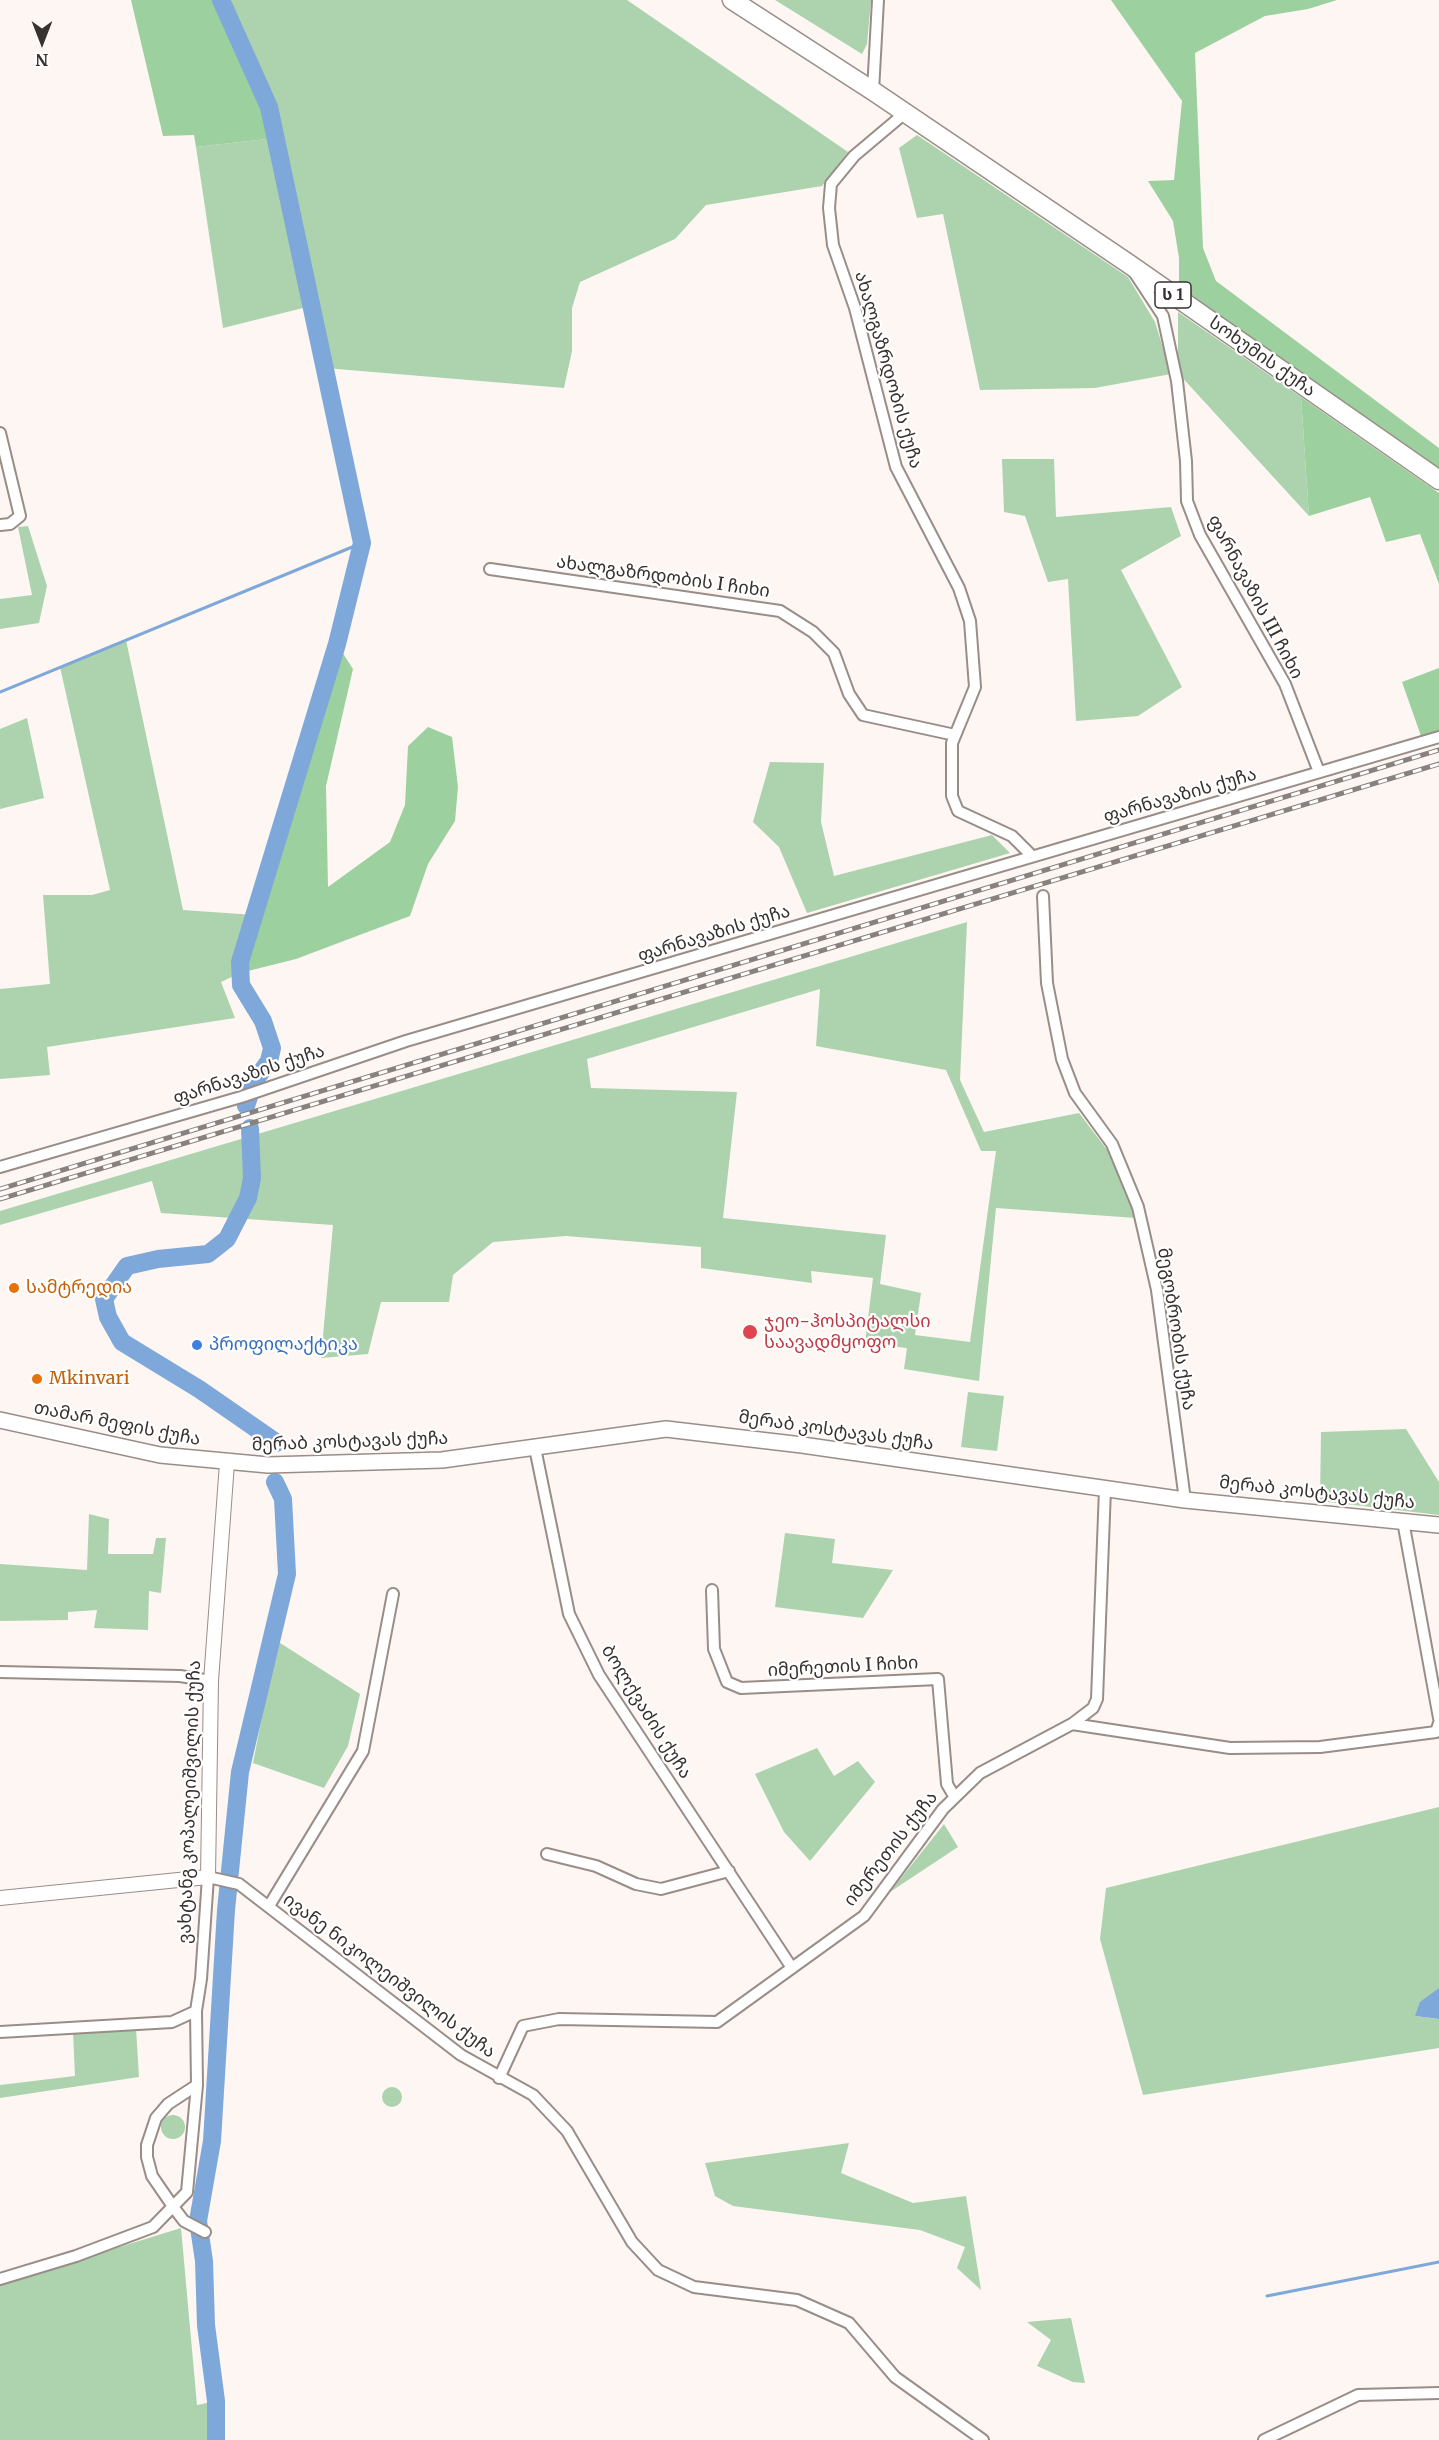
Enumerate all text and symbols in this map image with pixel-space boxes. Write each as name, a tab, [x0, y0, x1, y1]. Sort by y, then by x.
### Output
north arrow	[12, 12, 72, 72]
text: N	[36, 50, 48, 70]
street label: ახალგაზრდობის ქუჩა	[849, 269, 927, 471]
road number: ს 1	[1155, 282, 1191, 308]
street label: სოხუმის ქუჩა	[1204, 312, 1320, 402]
street label: ფარნავაზის III ჩიხი	[1203, 511, 1307, 683]
street label: ახალგაზრდობის I ჩიხი	[555, 551, 771, 603]
street label: ფარნავაზის ქუჩა	[1101, 764, 1259, 828]
street label: ფარნავაზის ქუჩა	[635, 901, 793, 967]
street label: ფარნავაზის ქუჩა	[170, 1040, 328, 1110]
street label: მეგობრობის ქუჩა	[1152, 1246, 1200, 1412]
place label: სამტრედია	[26, 1277, 132, 1299]
marker: სამტრედია	[7, 1281, 21, 1295]
place label: ჯეო-ჰოსპიტალსი საავადმყოფო	[764, 1311, 931, 1354]
marker: ჯეო-ჰოსპიტალსი საავადმყოფო	[741, 1323, 759, 1341]
place label: პროფილაქტიკა	[209, 1334, 358, 1356]
marker: პროფილაქტიკა	[190, 1338, 204, 1352]
place label: Mkinvari	[49, 1368, 129, 1390]
marker: Mkinvari	[30, 1372, 44, 1386]
street label: თამარ მეფის ქუჩა	[32, 1397, 202, 1451]
street label: მერაბ კოსტავას ქუჩა	[737, 1407, 935, 1455]
street label: მერაბ კოსტავას ქუჩა	[251, 1428, 449, 1456]
street label: მერაბ კოსტავას ქუჩა	[1218, 1472, 1416, 1514]
street label: ბოლქვაძის ქუჩა	[596, 1641, 696, 1783]
street label: იმერეთის I ჩიხი	[767, 1652, 919, 1682]
street label: ვახტანგ კოპალეიშვილის ქუჩა	[174, 1660, 206, 1944]
street label: იმერეთის ქუჩა	[839, 1787, 943, 1911]
street label: ივანე ნიკოლეიშვილის ქუჩა	[279, 1889, 499, 2063]

